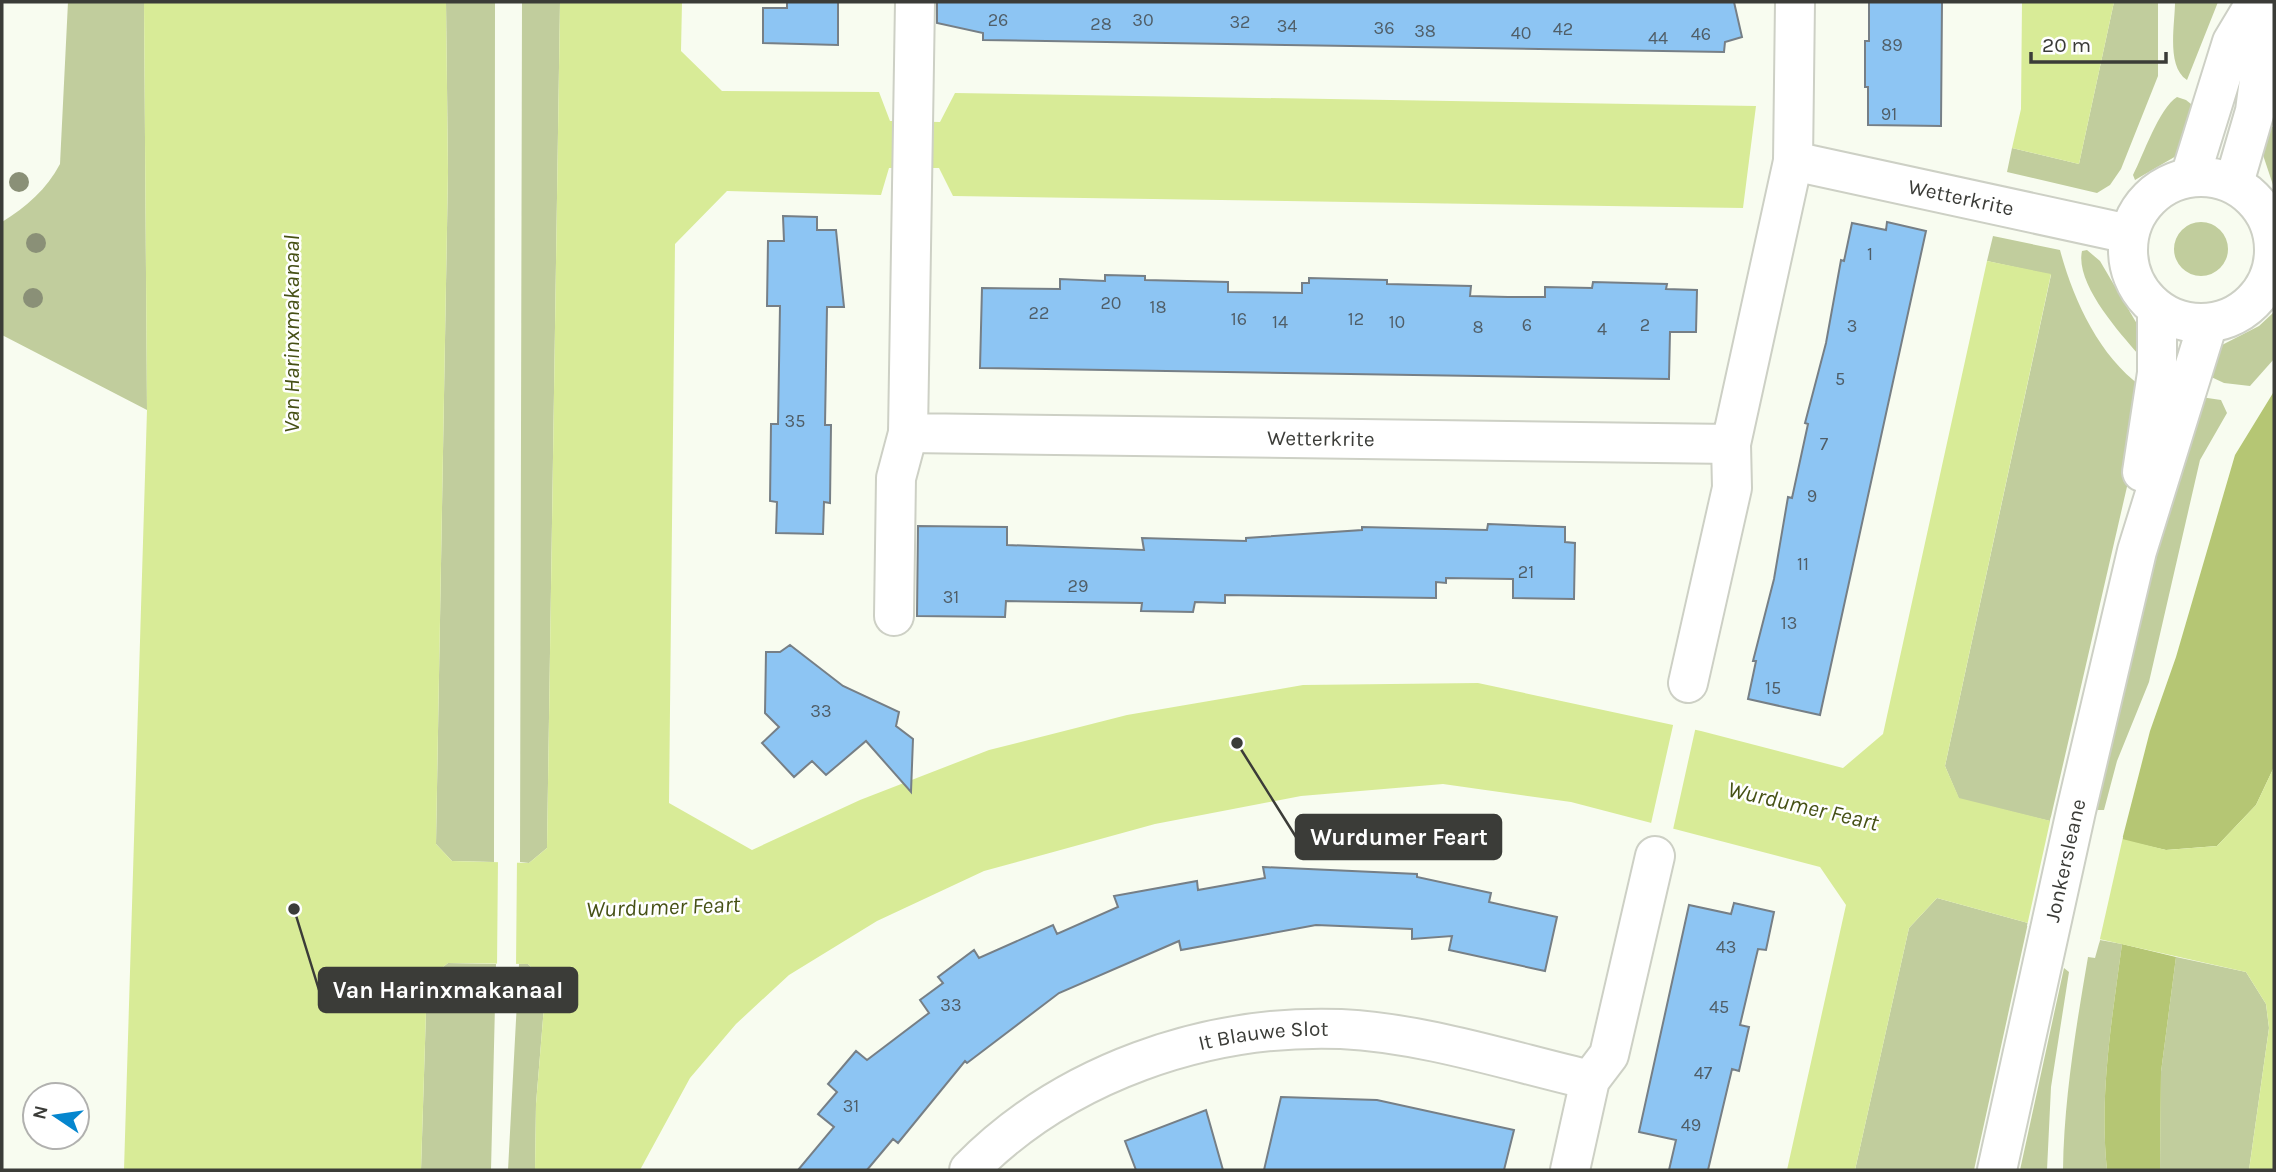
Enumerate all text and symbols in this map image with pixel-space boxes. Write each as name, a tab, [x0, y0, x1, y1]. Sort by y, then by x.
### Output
house number: 26	[988, 9, 1008, 31]
house number: 30	[1132, 9, 1154, 31]
house number: 32	[1229, 11, 1251, 33]
house number: 28	[1090, 13, 1112, 35]
house number: 34	[1277, 15, 1297, 37]
house number: 36	[1374, 17, 1394, 39]
house number: 42	[1553, 18, 1573, 40]
house number: 38	[1414, 20, 1436, 42]
scale bar	[2031, 21, 2166, 65]
house number: 40	[1511, 22, 1531, 44]
house number: 46	[1691, 23, 1711, 45]
house number: 44	[1648, 27, 1668, 49]
text: 20 m	[2042, 33, 2091, 57]
house number: 89	[1881, 34, 1903, 56]
house number: 91	[1881, 103, 1897, 125]
street label: Wetterkrite	[1906, 174, 2016, 221]
water label: Van Harinxmakanaal	[278, 235, 305, 433]
house number: 1	[1867, 243, 1873, 265]
house number: 20	[1100, 292, 1122, 314]
house number: 18	[1149, 296, 1167, 318]
house number: 22	[1029, 302, 1049, 324]
house number: 16	[1231, 308, 1247, 330]
house number: 12	[1348, 308, 1364, 330]
house number: 14	[1272, 311, 1288, 333]
house number: 10	[1389, 311, 1405, 333]
house number: 6	[1522, 314, 1532, 336]
house number: 2	[1640, 314, 1650, 336]
house number: 3	[1847, 315, 1857, 337]
house number: 8	[1472, 316, 1484, 338]
house number: 4	[1597, 318, 1607, 340]
house number: 5	[1835, 368, 1845, 390]
house number: 35	[785, 410, 805, 432]
street label: Wetterkrite	[1267, 426, 1375, 451]
house number: 7	[1820, 433, 1829, 455]
house number: 9	[1807, 485, 1817, 507]
house number: 11	[1797, 553, 1809, 575]
house number: 21	[1518, 561, 1534, 583]
house number: 29	[1068, 575, 1088, 597]
house number: 31	[943, 586, 959, 608]
house number: 13	[1781, 612, 1797, 634]
house number: 15	[1765, 677, 1781, 699]
house number: 33	[810, 700, 832, 722]
water label: Wurdumer Feart	[1725, 776, 1882, 837]
street label: Jonkersleane	[2040, 796, 2090, 924]
callout: Wurdumer Feart	[1296, 815, 1501, 859]
text: Wurdumer Feart	[1310, 824, 1488, 851]
water label: Wurdumer Feart	[585, 891, 742, 923]
house number: 43	[1716, 936, 1736, 958]
callout: Van Harinxmakanaal	[319, 968, 577, 1012]
text: Van Harinxmakanaal	[333, 977, 563, 1004]
house number: 33	[940, 994, 962, 1016]
house number: 45	[1709, 996, 1729, 1018]
street label: It Blauwe Slot	[1196, 1017, 1329, 1055]
house number: 47	[1694, 1062, 1713, 1084]
north arrow	[21, 1081, 91, 1151]
house number: 31	[843, 1095, 859, 1117]
text: N	[28, 1103, 53, 1122]
house number: 49	[1681, 1114, 1701, 1136]

